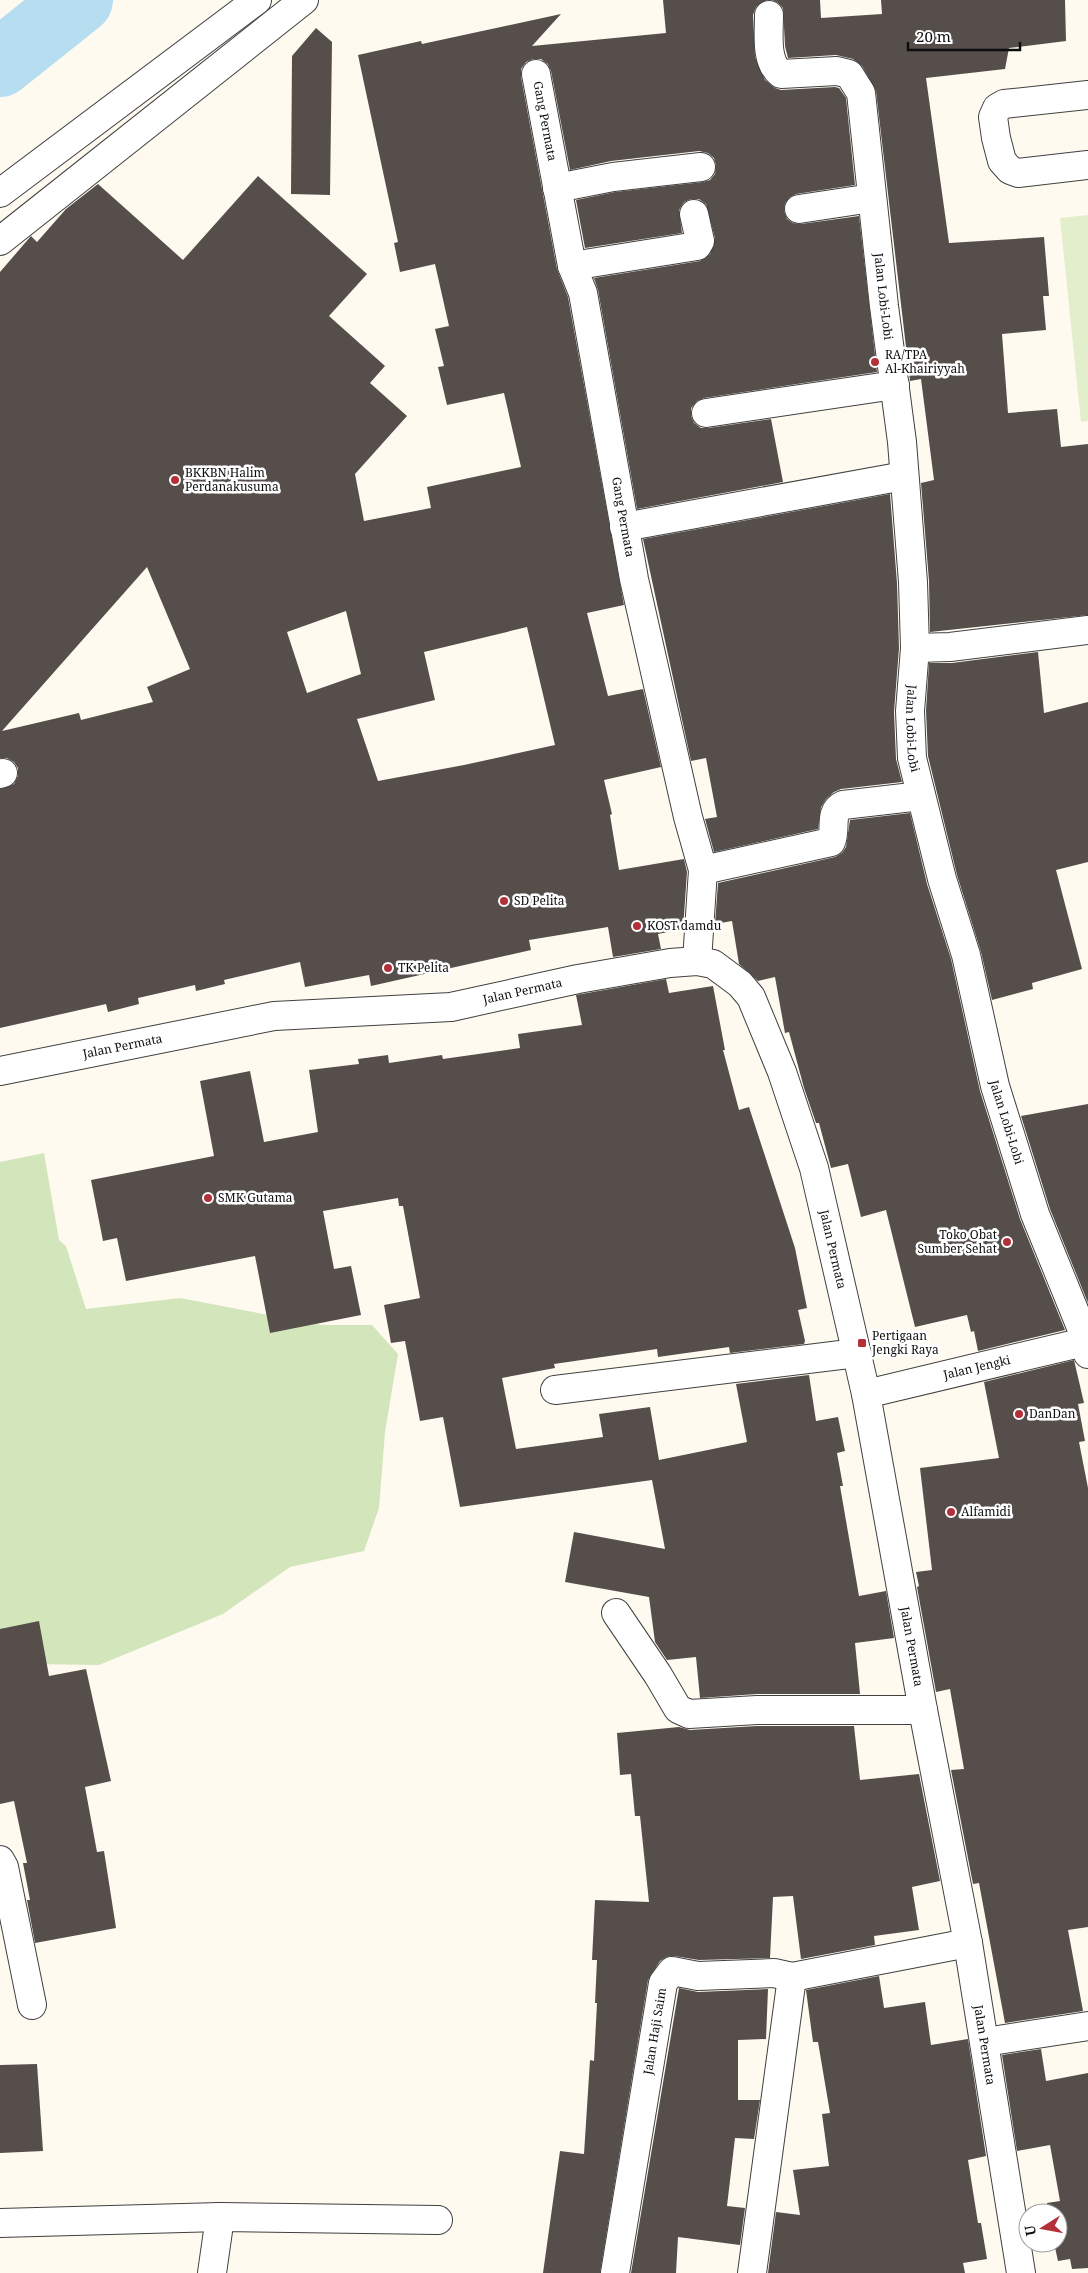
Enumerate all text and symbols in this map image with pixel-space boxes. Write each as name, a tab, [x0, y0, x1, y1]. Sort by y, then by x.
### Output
scale bar	[908, 20, 1020, 52]
text: 20 m	[916, 26, 951, 46]
street label: Gang Permata	[530, 80, 561, 163]
street label: Jalan Lobi-Lobi	[870, 251, 897, 341]
place label: RA/TPA Al-Khairiyyah	[885, 346, 965, 377]
marker: RA/TPA Al-Khairiyyah	[869, 356, 881, 368]
place label: BKKBN Halim Perdanakusuma	[185, 464, 279, 495]
marker: BKKBN Halim Perdanakusuma	[169, 474, 181, 486]
street label: Gang Permata	[608, 475, 639, 559]
street label: Jalan Lobi-Lobi	[902, 683, 924, 774]
place label: SD Pelita	[514, 892, 565, 909]
marker: SD Pelita	[498, 895, 510, 907]
place label: KOST damdu	[647, 917, 722, 934]
marker: KOST damdu	[631, 920, 643, 932]
place label: TK Pelita	[398, 959, 449, 976]
marker: TK Pelita	[382, 962, 394, 974]
street label: Jalan Permata	[480, 974, 564, 1008]
street label: Jalan Permata	[80, 1030, 164, 1062]
street label: Jalan Lobi-Lobi	[986, 1077, 1028, 1167]
place label: SMK Gutama	[218, 1189, 293, 1206]
marker: SMK Gutama	[202, 1192, 214, 1204]
street label: Jalan Permata	[816, 1207, 851, 1291]
place label: Toko Obat Sumber Sehat	[917, 1226, 997, 1257]
marker: Toko Obat Sumber Sehat	[1001, 1236, 1013, 1248]
place label: Pertigaan Jengki Raya	[871, 1327, 939, 1358]
marker: Pertigaan Jengki Raya	[856, 1337, 868, 1349]
street label: Jalan Jengki	[941, 1351, 1012, 1383]
place label: DanDan	[1029, 1405, 1076, 1422]
marker: DanDan	[1013, 1408, 1025, 1420]
place label: Alfamidi	[961, 1503, 1011, 1520]
marker: Alfamidi	[945, 1506, 957, 1518]
street label: Jalan Permata	[896, 1604, 928, 1688]
street label: Jalan Haji Saim	[639, 1987, 670, 2077]
street label: Jalan Permata	[970, 2003, 1000, 2086]
north arrow	[1018, 2203, 1068, 2253]
text: U	[1019, 2223, 1040, 2238]

